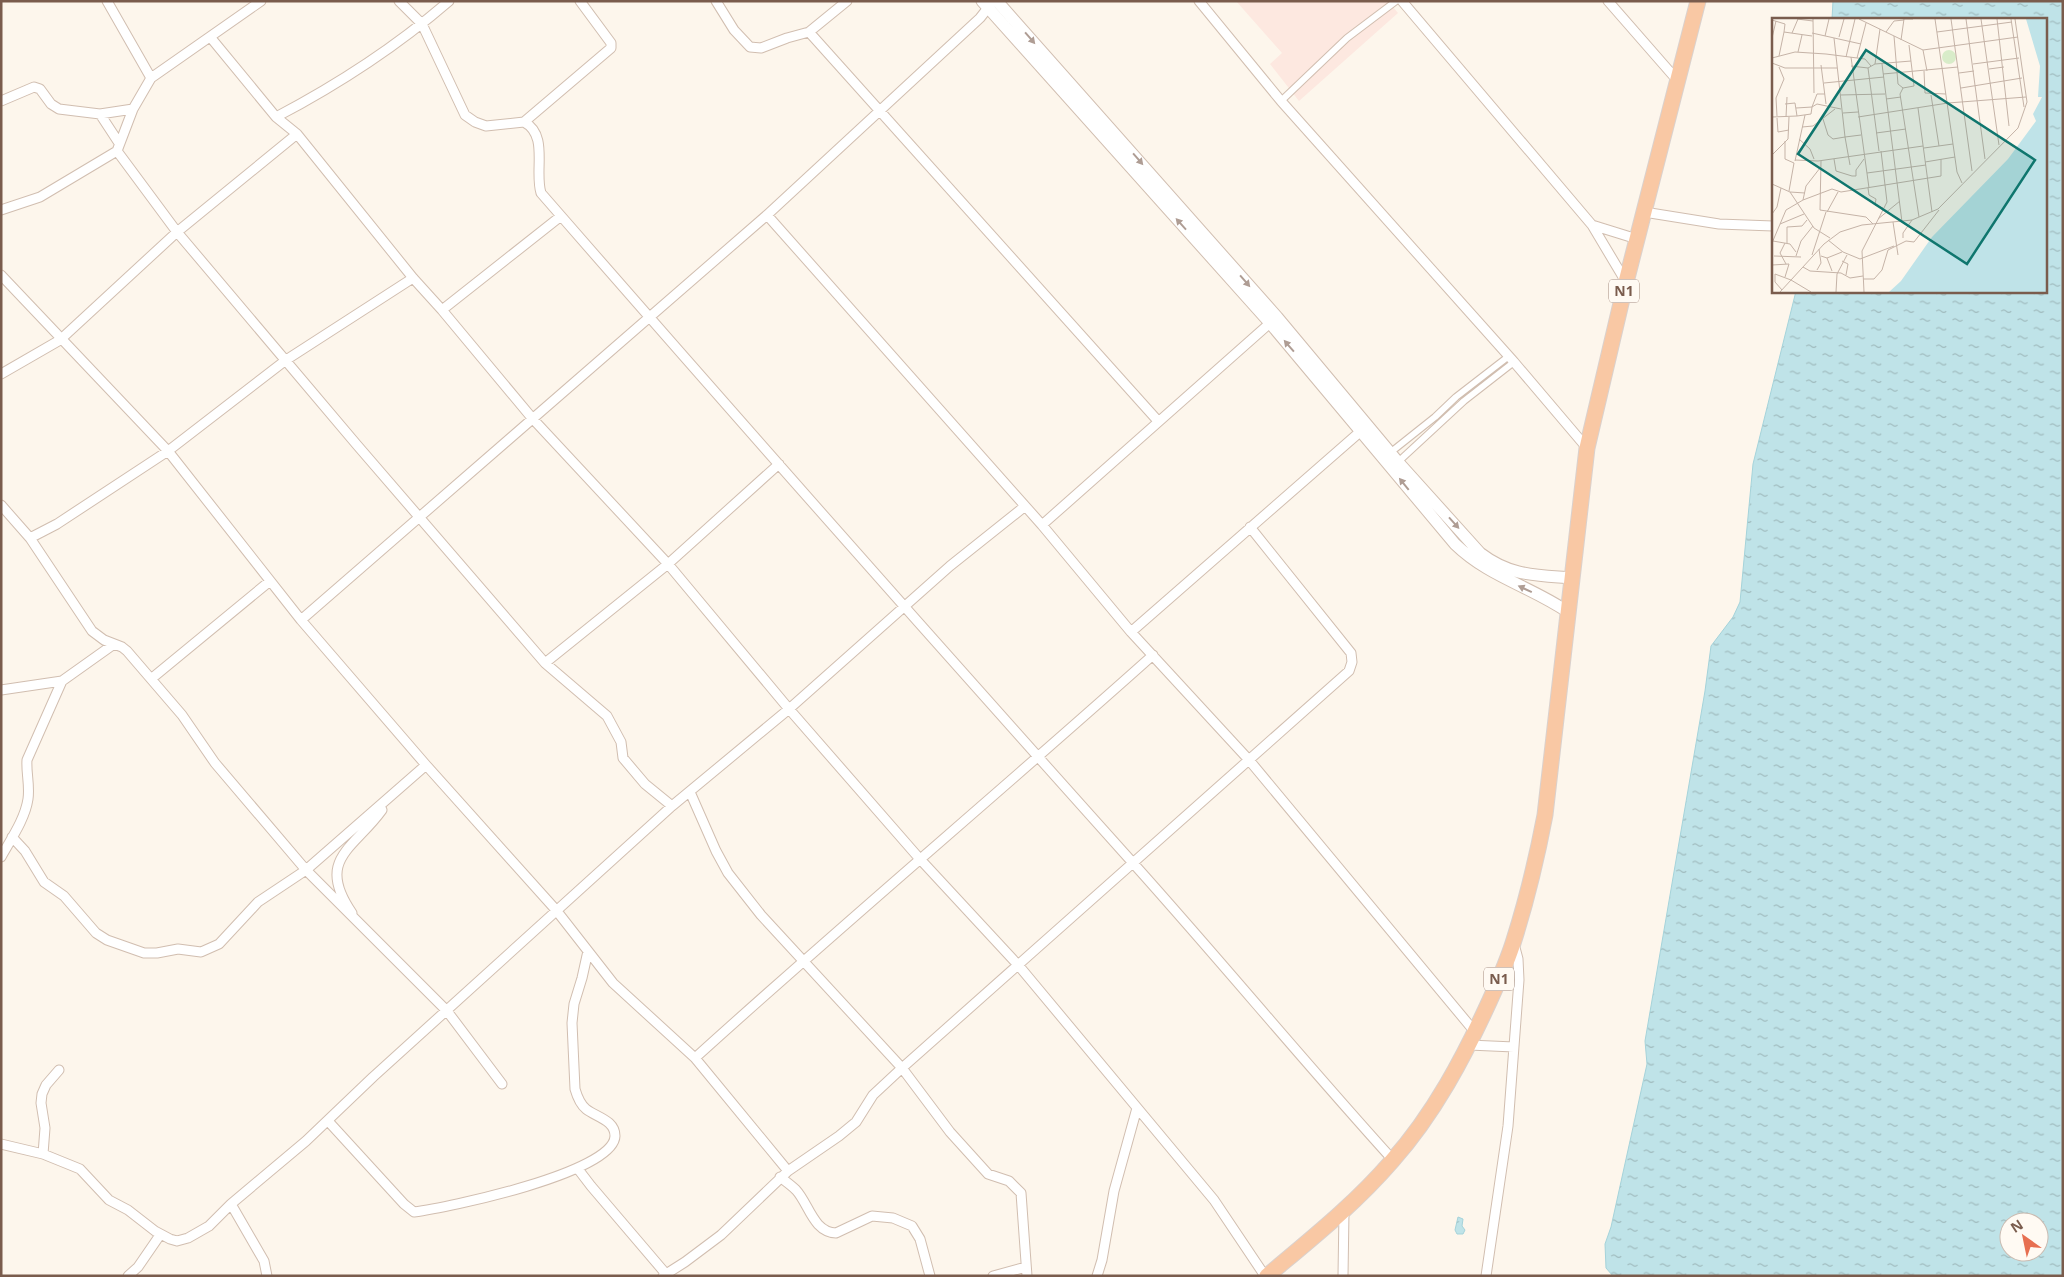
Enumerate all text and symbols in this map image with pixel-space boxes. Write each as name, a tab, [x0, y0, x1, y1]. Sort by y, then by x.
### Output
inset map	[1772, 18, 2046, 292]
one-way arrow	[1024, 31, 1036, 43]
one-way arrow	[1132, 153, 1143, 166]
one-way arrow	[1175, 219, 1187, 231]
one-way arrow	[1239, 275, 1250, 287]
road number: N1	[1609, 280, 1639, 302]
one-way arrow	[1283, 339, 1294, 352]
one-way arrow	[1399, 477, 1410, 490]
one-way arrow	[1448, 517, 1460, 529]
one-way arrow	[1518, 584, 1532, 592]
road number: N1	[1484, 968, 1514, 991]
north arrow	[1999, 1212, 2049, 1262]
text: N	[2007, 1215, 2027, 1237]

